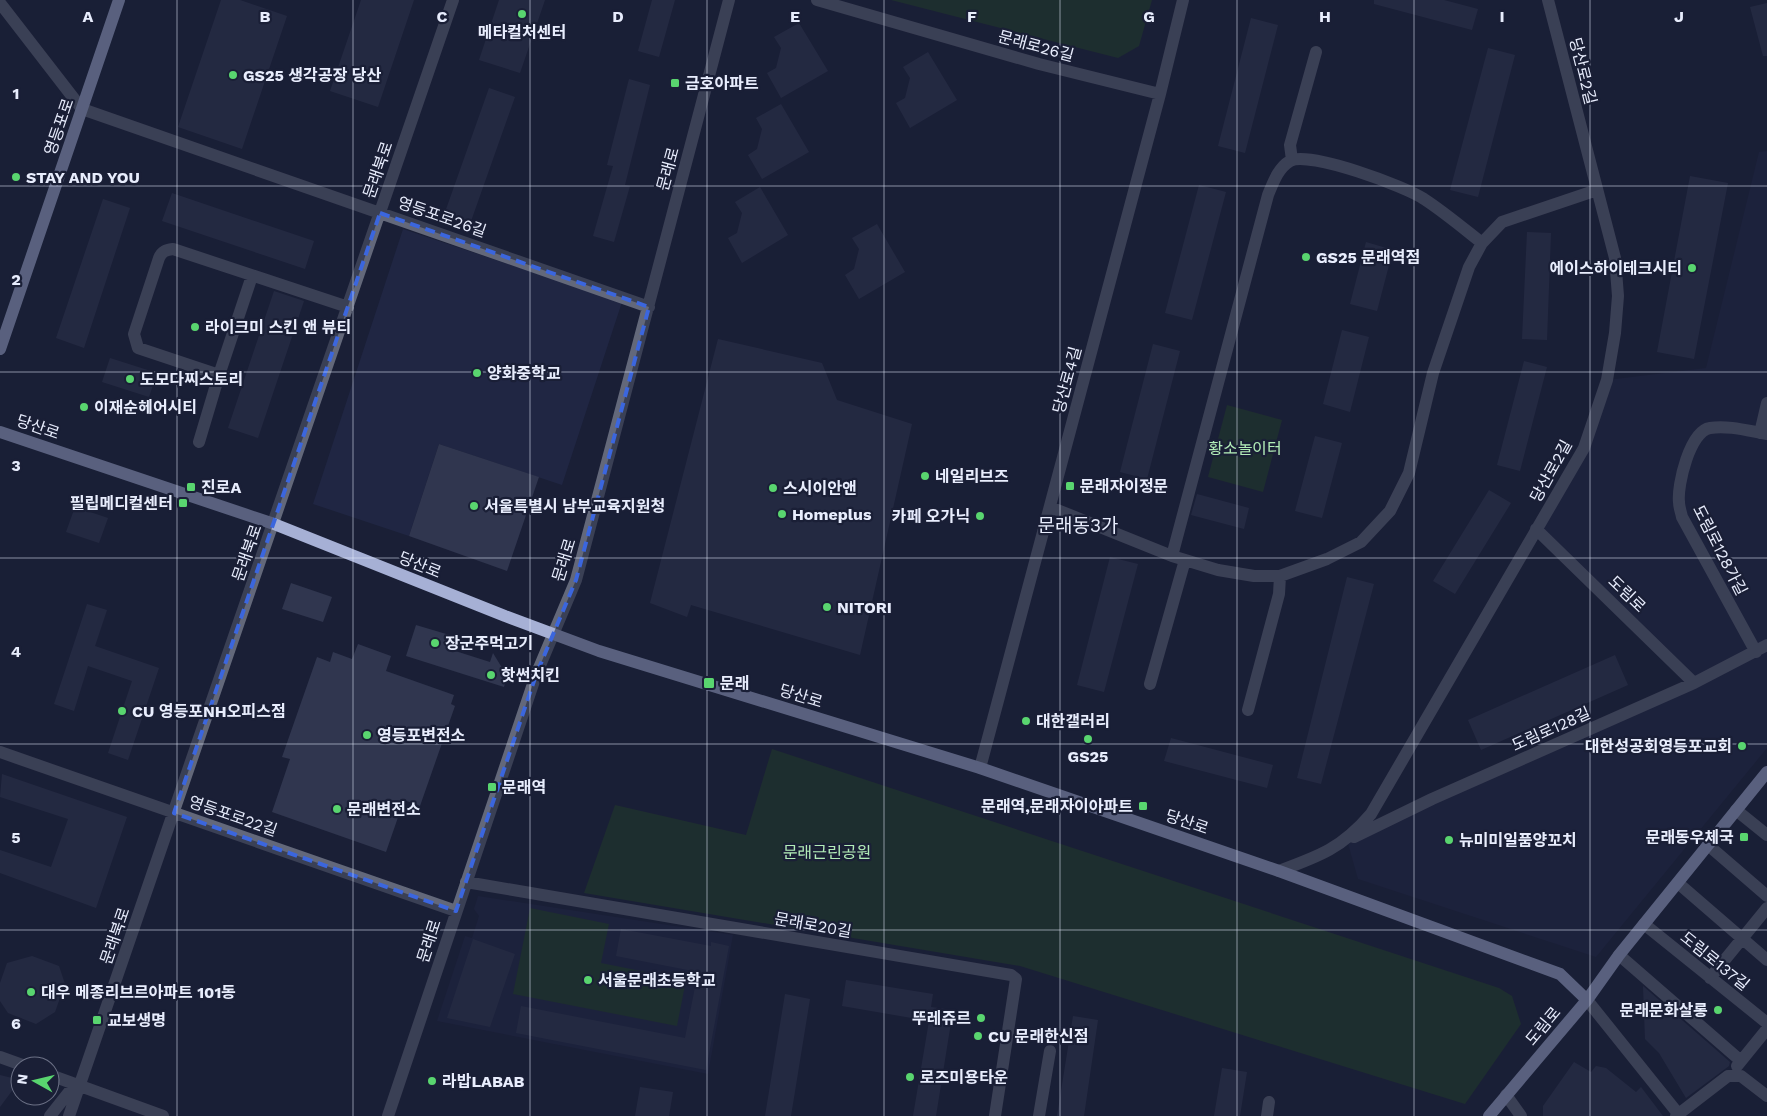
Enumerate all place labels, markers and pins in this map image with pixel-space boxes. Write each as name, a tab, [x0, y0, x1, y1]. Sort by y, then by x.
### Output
marker: 메타컬처센터	[516, 8, 528, 20]
place label: 메타컬처센터	[478, 23, 566, 42]
place label: GS25 생각공장 당산	[243, 66, 382, 85]
marker: GS25 생각공장 당산	[227, 69, 239, 81]
place label: 금호아파트	[685, 74, 759, 93]
marker: 금호아파트	[669, 77, 681, 89]
place label: STAY AND YOU	[26, 168, 140, 187]
marker: STAY AND YOU	[10, 171, 22, 183]
place label: GS25 문래역점	[1316, 248, 1420, 267]
marker: GS25 문래역점	[1300, 251, 1312, 263]
place label: 에이스하이테크시티	[1550, 259, 1682, 278]
marker: 에이스하이테크시티	[1686, 262, 1698, 274]
place label: 라이크미 스킨 앤 뷰티	[205, 318, 351, 337]
marker: 라이크미 스킨 앤 뷰티	[189, 321, 201, 333]
place label: 양화중학교	[487, 364, 561, 383]
marker: 양화중학교	[471, 367, 483, 379]
place label: 도모다찌스토리	[140, 370, 243, 389]
marker: 도모다찌스토리	[124, 373, 136, 385]
place label: 이재순헤어시티	[94, 398, 197, 417]
marker: 이재순헤어시티	[78, 401, 90, 413]
place label: 네일리브즈	[935, 467, 1009, 486]
marker: 네일리브즈	[919, 470, 931, 482]
place label: 문래자이정문	[1080, 477, 1168, 496]
place label: 진로A	[201, 478, 241, 497]
place label: 스시이안앤	[783, 479, 857, 498]
marker: 문래자이정문	[1064, 480, 1076, 492]
marker: 진로A	[185, 481, 197, 493]
marker: 스시이안앤	[767, 482, 779, 494]
place label: 필립메디컬센터	[70, 494, 173, 513]
marker: 필립메디컬센터	[177, 497, 189, 509]
place label: 서울특별시 남부교육지원청	[484, 497, 665, 516]
marker: 서울특별시 남부교육지원청	[468, 500, 480, 512]
place label: Homeplus	[792, 505, 872, 524]
place label: 카페 오가닉	[892, 507, 970, 526]
marker: Homeplus	[776, 508, 788, 520]
marker: 카페 오가닉	[974, 510, 986, 522]
place label: NITORI	[837, 598, 892, 617]
marker: NITORI	[821, 601, 833, 613]
place label: 장군주먹고기	[445, 634, 533, 653]
marker: 장군주먹고기	[429, 637, 441, 649]
place label: 핫썬치킨	[501, 666, 560, 685]
marker: 핫썬치킨	[485, 669, 497, 681]
place label: 문래	[720, 674, 749, 693]
marker: 문래	[702, 676, 716, 690]
place label: CU 영등포NH오피스점	[132, 702, 286, 721]
marker: CU 영등포NH오피스점	[116, 705, 128, 717]
place label: 대한갤러리	[1036, 712, 1110, 731]
marker: 대한갤러리	[1020, 715, 1032, 727]
place label: 영등포변전소	[377, 726, 466, 745]
marker: 영등포변전소	[361, 729, 373, 741]
marker: GS25	[1082, 733, 1094, 745]
place label: 대한성공회영등포교회	[1585, 737, 1732, 756]
marker: 대한성공회영등포교회	[1736, 740, 1748, 752]
place label: GS25	[1068, 747, 1108, 766]
place label: 문래역	[502, 778, 546, 797]
marker: 문래역	[486, 781, 498, 793]
place label: 문래역,문래자이아파트	[981, 797, 1133, 816]
place label: 문래변전소	[347, 800, 421, 819]
marker: 문래역,문래자이아파트	[1137, 800, 1149, 812]
marker: 문래변전소	[331, 803, 343, 815]
place label: 문래동우체국	[1646, 828, 1734, 847]
place label: 뉴미미일품양꼬치	[1459, 831, 1577, 850]
marker: 문래동우체국	[1738, 831, 1750, 843]
marker: 뉴미미일품양꼬치	[1443, 834, 1455, 846]
place label: 서울문래초등학교	[598, 971, 716, 990]
marker: 서울문래초등학교	[582, 974, 594, 986]
place label: 대우 메종리브르아파트 101동	[41, 983, 236, 1002]
marker: 대우 메종리브르아파트 101동	[25, 986, 37, 998]
place label: 문래문화살롱	[1620, 1001, 1708, 1020]
marker: 문래문화살롱	[1712, 1004, 1724, 1016]
place label: 뚜레쥬르	[912, 1009, 971, 1028]
place label: 교보생명	[107, 1011, 166, 1030]
marker: 뚜레쥬르	[975, 1012, 987, 1024]
marker: 교보생명	[91, 1014, 103, 1026]
place label: CU 문래한신점	[988, 1027, 1088, 1046]
marker: CU 문래한신점	[972, 1030, 984, 1042]
place label: 로즈미용타운	[920, 1068, 1008, 1087]
marker: 로즈미용타운	[904, 1071, 916, 1083]
place label: 라밥LABAB	[442, 1072, 525, 1091]
marker: 라밥LABAB	[426, 1075, 438, 1087]

